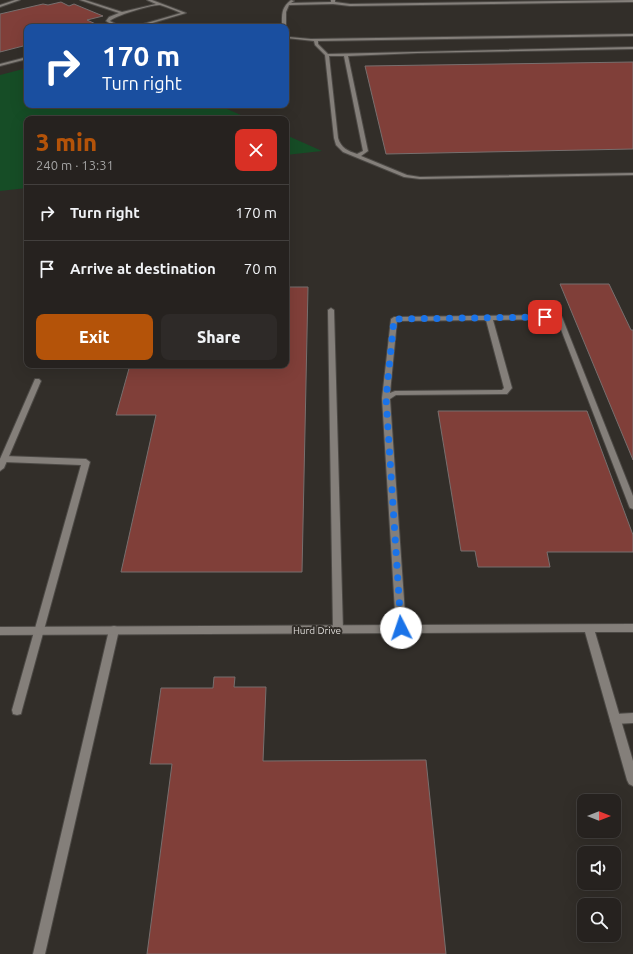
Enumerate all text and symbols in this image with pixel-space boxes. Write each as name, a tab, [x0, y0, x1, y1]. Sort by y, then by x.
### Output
icon: right	[36, 40, 88, 92]
text: 170 m	[102, 40, 180, 71]
text: Turn right	[102, 73, 182, 93]
text: 3 min	[36, 129, 97, 156]
button: close	[235, 129, 277, 171]
text: 240 m · 13:31	[36, 158, 114, 172]
icon: right	[36, 202, 58, 224]
text: Turn right	[70, 204, 140, 221]
text: 170 m	[235, 204, 277, 221]
icon: arrive	[36, 258, 58, 280]
text: Arrive at destination	[70, 260, 216, 277]
text: 70 m	[244, 260, 277, 277]
pin	[528, 300, 562, 334]
icon: arrive	[534, 306, 556, 328]
button: Exit	[36, 314, 153, 360]
button: Share	[161, 314, 277, 360]
position arrow	[380, 607, 422, 649]
street label: Hurd Drive	[293, 625, 341, 636]
north arrow	[577, 794, 621, 838]
map controls	[577, 794, 621, 942]
button: sound	[577, 846, 621, 890]
button: search	[577, 898, 621, 942]

